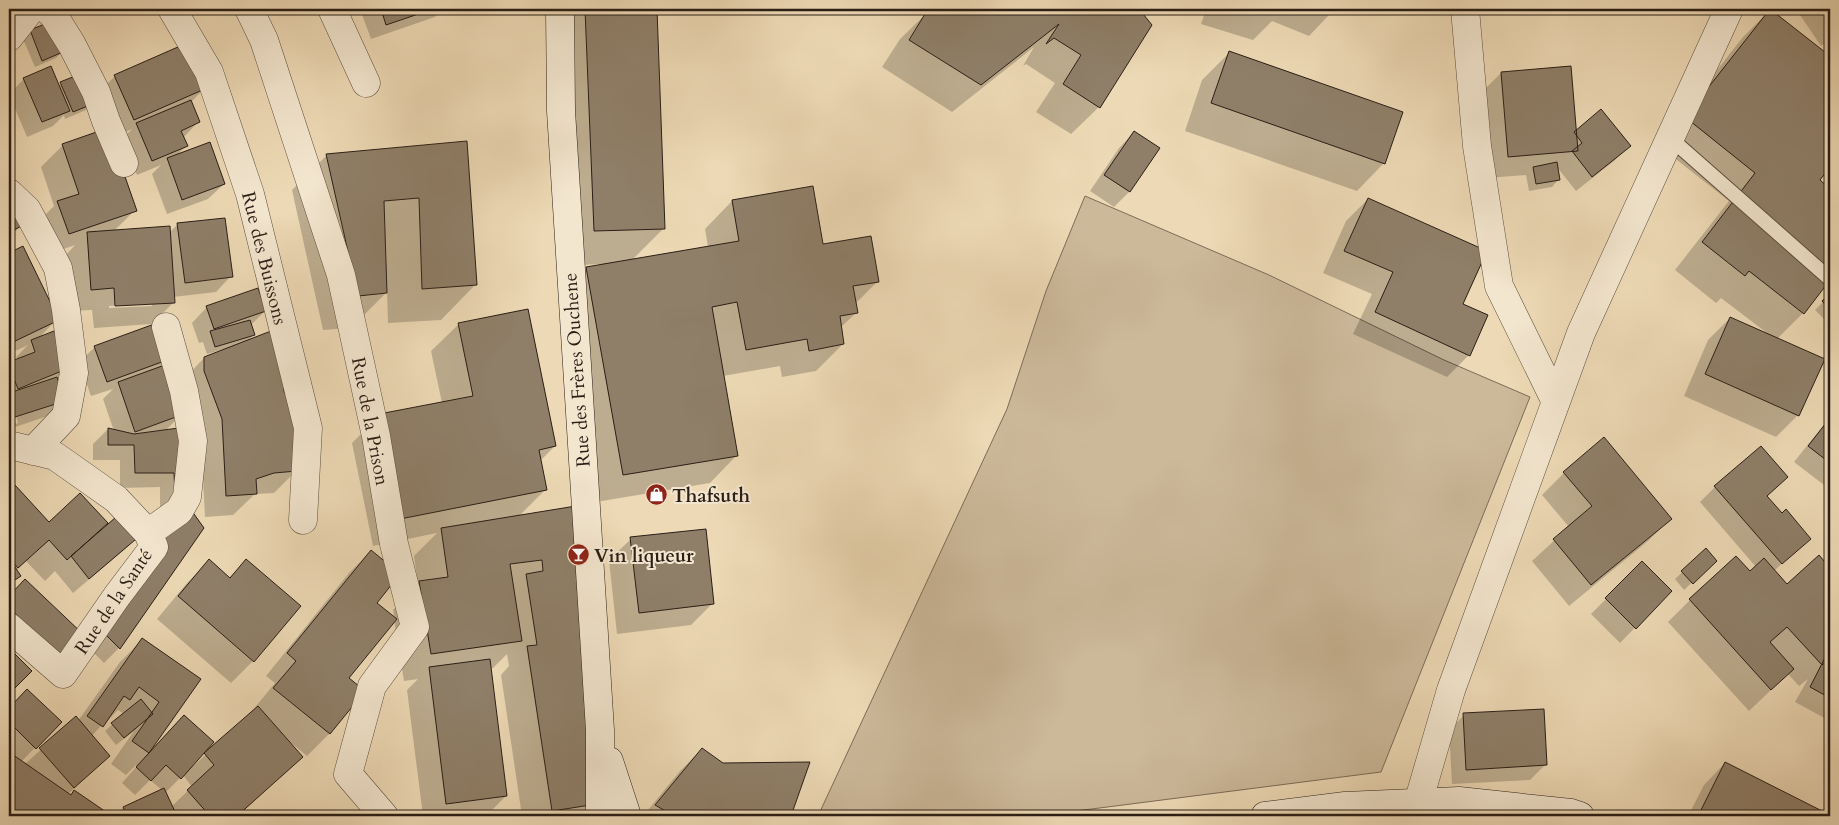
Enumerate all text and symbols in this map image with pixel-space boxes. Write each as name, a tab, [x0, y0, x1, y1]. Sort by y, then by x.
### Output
street label: Rue des Buissons	[235, 189, 293, 328]
street label: Rue des Frères Ouchene	[557, 272, 597, 468]
street label: Rue de la Prison	[345, 355, 395, 488]
shop icon: Thafsuth	[644, 483, 668, 507]
place label: Thafsuth	[672, 483, 750, 509]
bar icon: Vin liqueur	[566, 543, 590, 567]
place label: Vin liqueur	[594, 543, 694, 569]
street label: Rue de la Santé	[69, 544, 159, 660]

